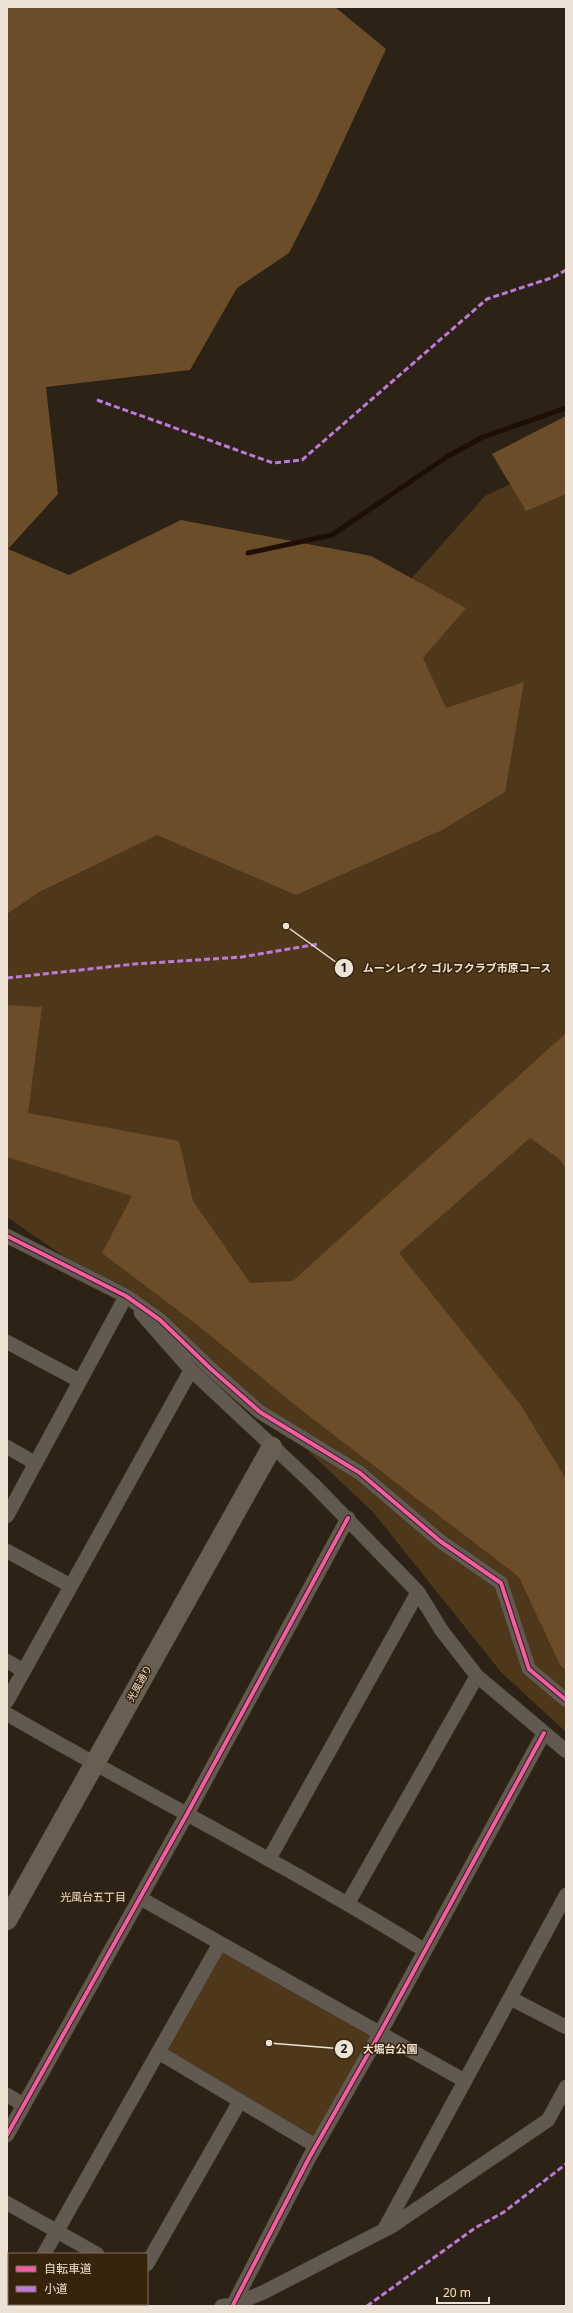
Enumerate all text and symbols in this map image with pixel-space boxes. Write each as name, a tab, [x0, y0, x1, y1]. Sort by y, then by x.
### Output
callout: ムーンレイク ゴルフクラブ市原コース	[334, 956, 560, 979]
text: 1	[341, 959, 347, 976]
text: ムーンレイク ゴルフクラブ市原コース	[363, 960, 551, 975]
street label: 光風通り	[123, 1662, 155, 1704]
district label: 光風台五丁目	[60, 1889, 126, 1904]
callout: 大堀台公園	[334, 2038, 425, 2061]
text: 2	[341, 2040, 348, 2057]
text: 大堀台公園	[363, 2041, 418, 2056]
legend	[8, 2253, 148, 2305]
text: 自転車道	[44, 2260, 92, 2277]
scale bar	[437, 2279, 489, 2305]
text: 小道	[44, 2280, 68, 2297]
text: 20 m	[443, 2284, 471, 2301]

